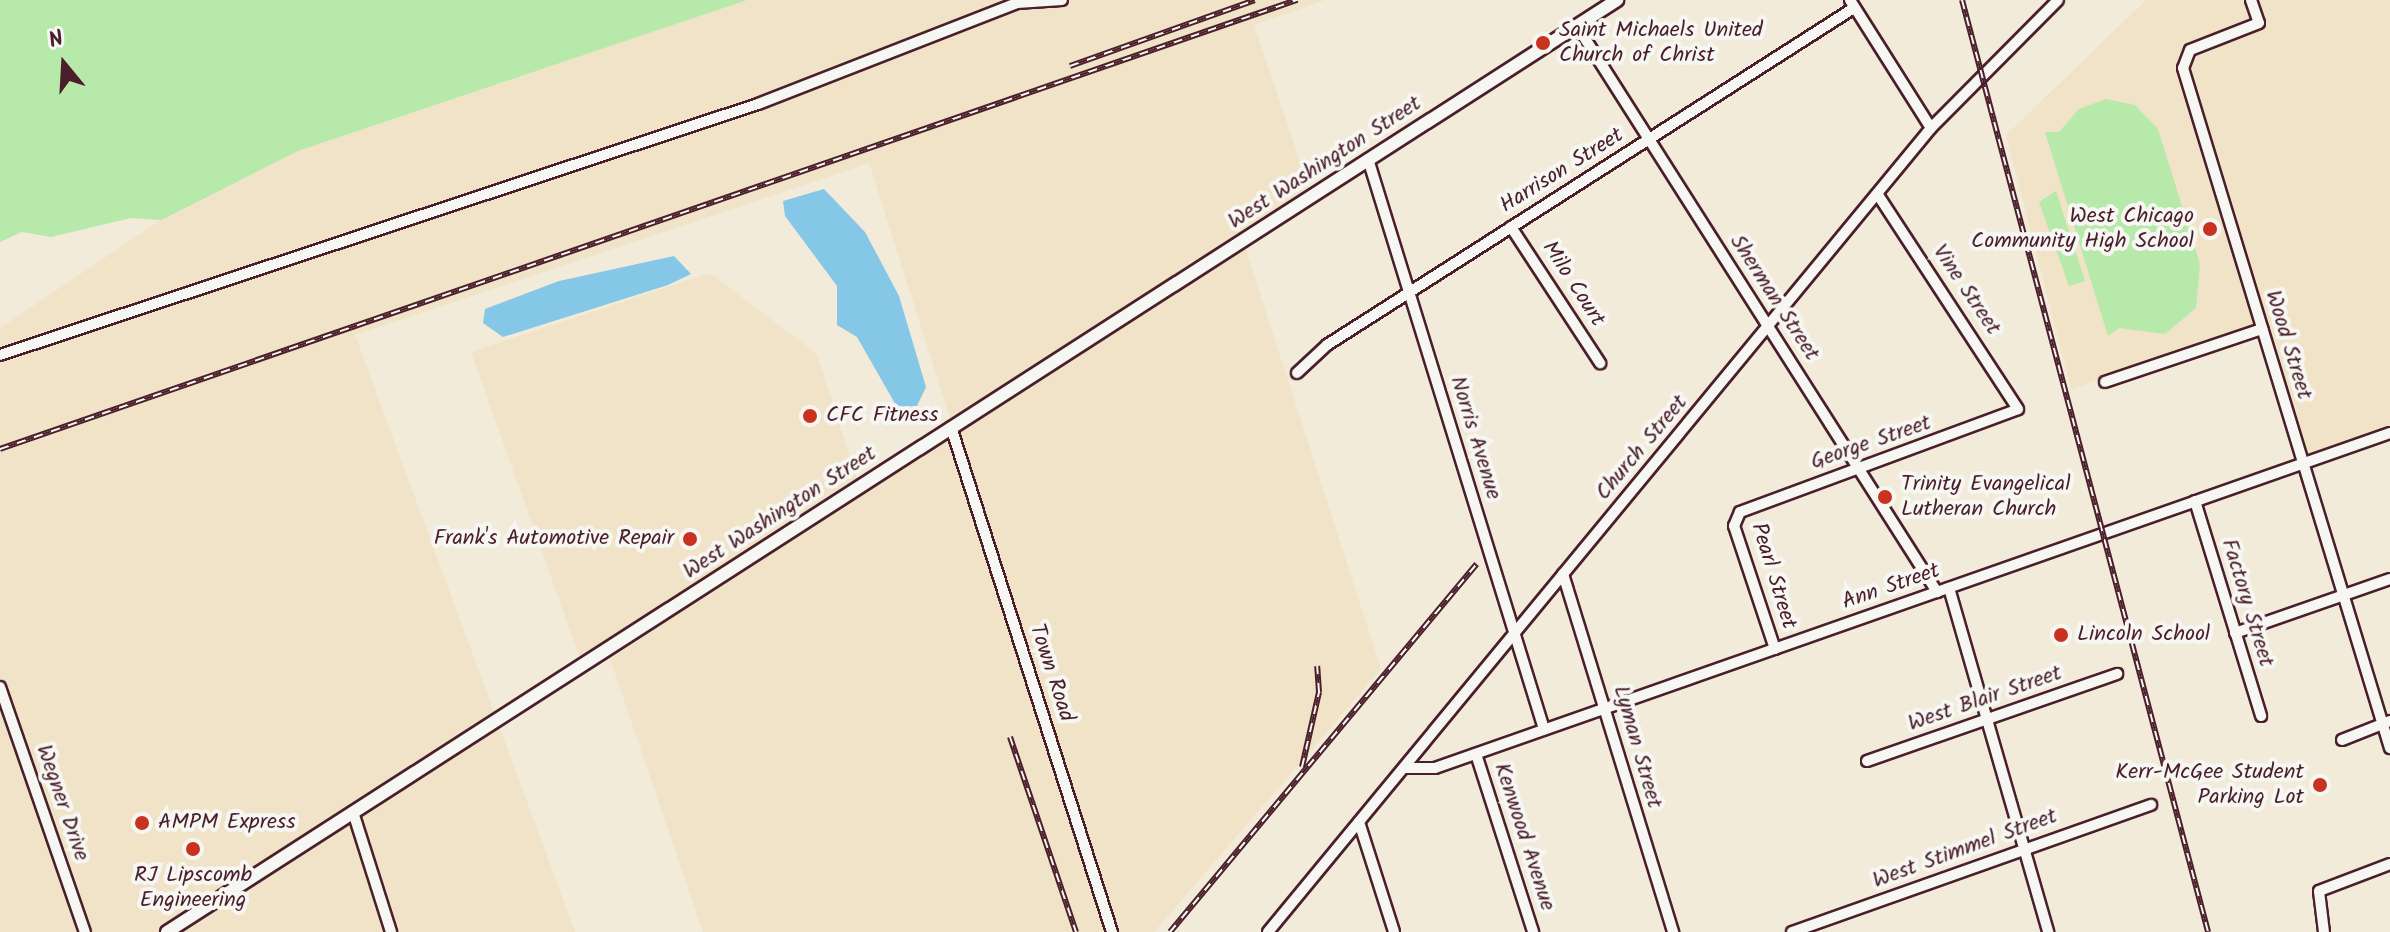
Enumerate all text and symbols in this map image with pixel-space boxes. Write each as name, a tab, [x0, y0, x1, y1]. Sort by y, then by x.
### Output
place label: Saint Michaels United Church of Christ	[1559, 17, 1763, 68]
text: N	[44, 22, 68, 59]
north arrow	[24, 24, 104, 104]
marker: Saint Michaels United Church of Christ	[1534, 34, 1552, 52]
street label: West Washington Street	[1224, 91, 1426, 235]
street label: Harrison Street	[1495, 123, 1629, 219]
place label: West Chicago Community High School	[1971, 203, 2194, 254]
marker: West Chicago Community High School	[2201, 220, 2219, 238]
street label: Sherman Street	[1723, 230, 1825, 366]
street label: Milo Court	[1536, 236, 1610, 332]
street label: Vine Street	[1926, 240, 2006, 340]
street label: Wood Street	[2259, 287, 2317, 403]
street label: Norris Avenue	[1444, 373, 1506, 503]
street label: Church Street	[1590, 390, 1694, 506]
place label: CFC Fitness	[826, 403, 938, 429]
marker: CFC Fitness	[801, 407, 819, 425]
street label: George Street	[1807, 410, 1935, 476]
street label: West Washington Street	[679, 441, 881, 585]
place label: Trinity Evangelical Lutheran Church	[1901, 471, 2071, 522]
marker: Trinity Evangelical Lutheran Church	[1876, 488, 1894, 506]
street label: Pearl Street	[1744, 520, 1802, 632]
place label: Frank's Automotive Repair	[434, 526, 674, 552]
marker: Frank's Automotive Repair	[681, 530, 699, 548]
street label: Factory Street	[2215, 536, 2279, 670]
street label: Ann Street	[1839, 558, 1943, 616]
street label: Town Road	[1023, 621, 1079, 725]
place label: Lincoln School	[2077, 622, 2210, 648]
marker: Lincoln School	[2052, 626, 2070, 644]
street label: West Blair Street	[1905, 660, 2065, 738]
street label: Lyman Street	[1607, 683, 1667, 811]
street label: Wegner Drive	[30, 741, 94, 865]
place label: Kerr-McGee Student Parking Lot	[2115, 759, 2304, 810]
street label: Kenwood Avenue	[1488, 760, 1560, 914]
marker: Kerr-McGee Student Parking Lot	[2311, 776, 2329, 794]
street label: West Stimmel Street	[1869, 803, 2061, 895]
place label: AMPM Express	[158, 810, 296, 836]
marker: AMPM Express	[133, 814, 151, 832]
marker: RJ Lipscomb Engineering	[184, 840, 202, 858]
place label: RJ Lipscomb Engineering	[134, 862, 252, 914]

